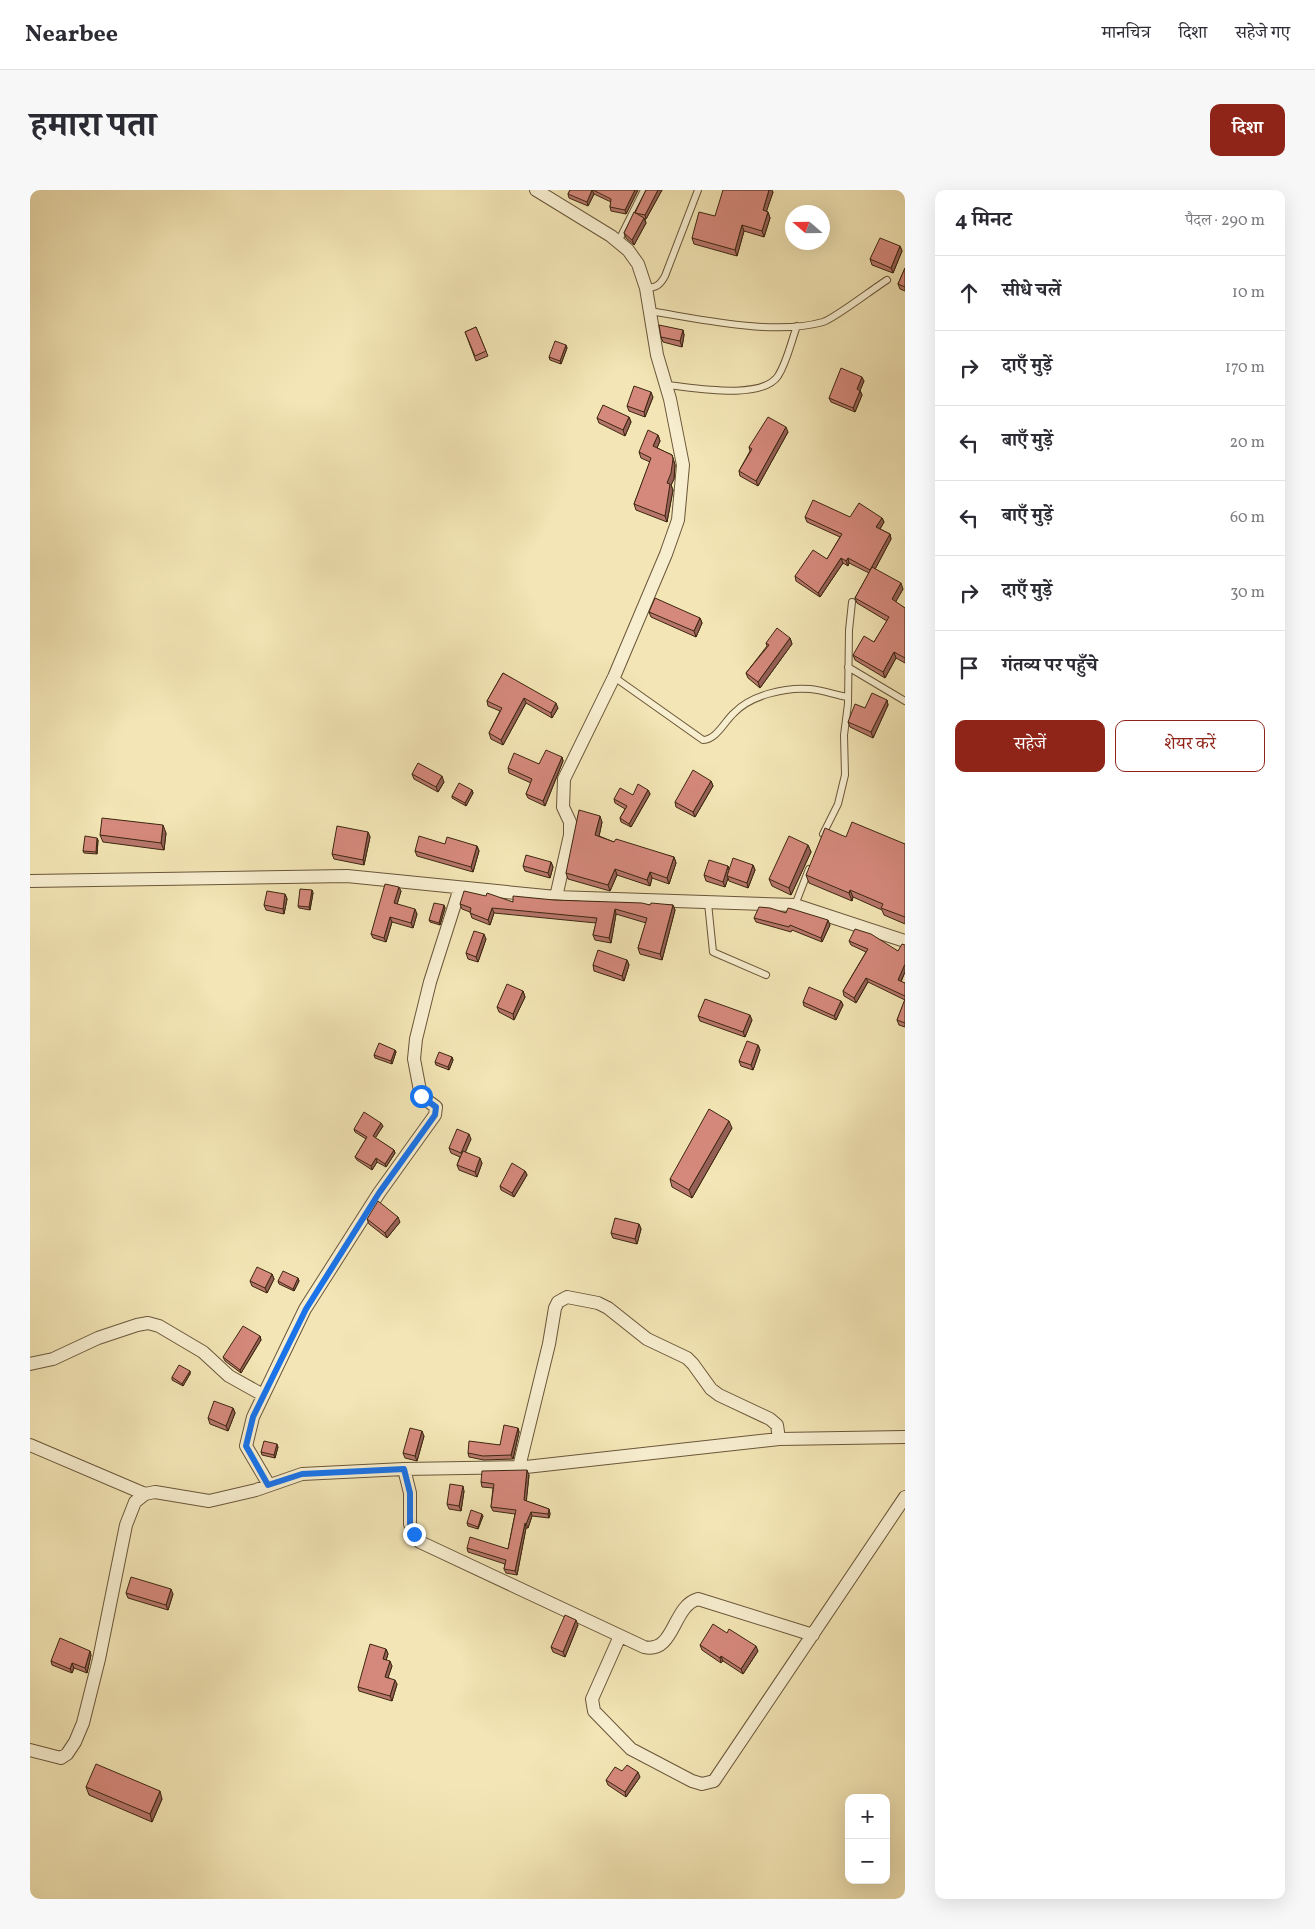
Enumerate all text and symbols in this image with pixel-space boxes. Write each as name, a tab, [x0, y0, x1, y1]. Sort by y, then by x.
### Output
text: Nearbee	[25, 18, 118, 52]
text: मानचित्र	[1102, 21, 1151, 46]
text: दिशा	[1179, 21, 1207, 46]
text: सहेजे गए	[1235, 21, 1290, 46]
text: हमारा पता	[30, 103, 156, 151]
button: दिशा	[1210, 104, 1285, 156]
north arrow	[785, 205, 830, 250]
text: 4 मिनट	[955, 206, 1012, 235]
text: पैदल · 290 m	[1185, 210, 1265, 232]
text: सीधे चलें	[1002, 278, 1061, 304]
icon: ahead	[955, 279, 983, 307]
text: 10 m	[1232, 282, 1265, 304]
text: दाएँ मुड़ें	[1002, 353, 1052, 379]
icon: right	[955, 354, 983, 382]
text: 170 m	[1225, 357, 1265, 379]
text: बाएँ मुड़ें	[1002, 428, 1053, 454]
icon: left	[955, 429, 983, 457]
text: 20 m	[1230, 432, 1265, 454]
text: बाएँ मुड़ें	[1002, 503, 1053, 529]
icon: left	[955, 504, 983, 532]
text: 60 m	[1230, 507, 1265, 529]
text: दाएँ मुड़ें	[1002, 578, 1052, 604]
icon: right	[955, 579, 983, 607]
text: 30 m	[1230, 582, 1265, 604]
text: गंतव्य पर पहुँचे	[1002, 653, 1097, 679]
icon: arrive	[955, 654, 983, 682]
button: सहेजें	[955, 720, 1105, 772]
button: शेयर करें	[1115, 720, 1265, 772]
route start	[410, 1085, 433, 1108]
route end	[403, 1523, 426, 1546]
map controls	[845, 1794, 890, 1884]
button: +	[845, 1794, 890, 1839]
button: −	[845, 1839, 890, 1884]

